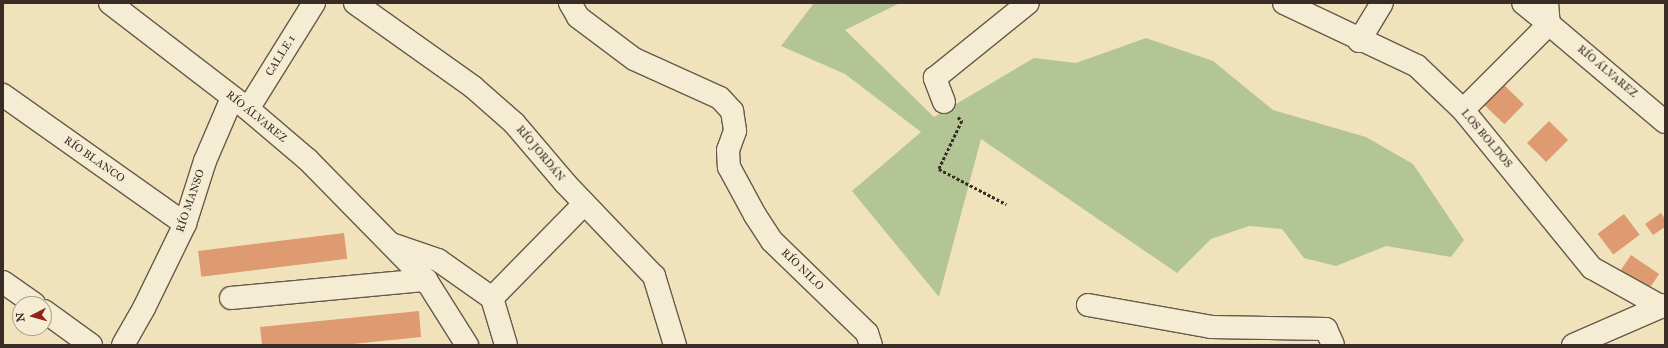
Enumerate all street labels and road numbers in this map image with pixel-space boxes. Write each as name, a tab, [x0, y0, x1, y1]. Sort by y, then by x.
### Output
street label: CALLE 1	[263, 33, 299, 79]
street label: RÍO ÁLVAREZ	[1574, 43, 1640, 101]
street label: RÍO ÁLVAREZ	[223, 88, 289, 146]
street label: LOS BOLDOS	[1458, 107, 1514, 171]
street label: RÍO JORDÁN	[513, 123, 567, 185]
street label: RÍO BLANCO	[61, 134, 127, 186]
street label: RÍO MANSO	[174, 168, 208, 234]
street label: RÍO NILO	[778, 247, 826, 293]

